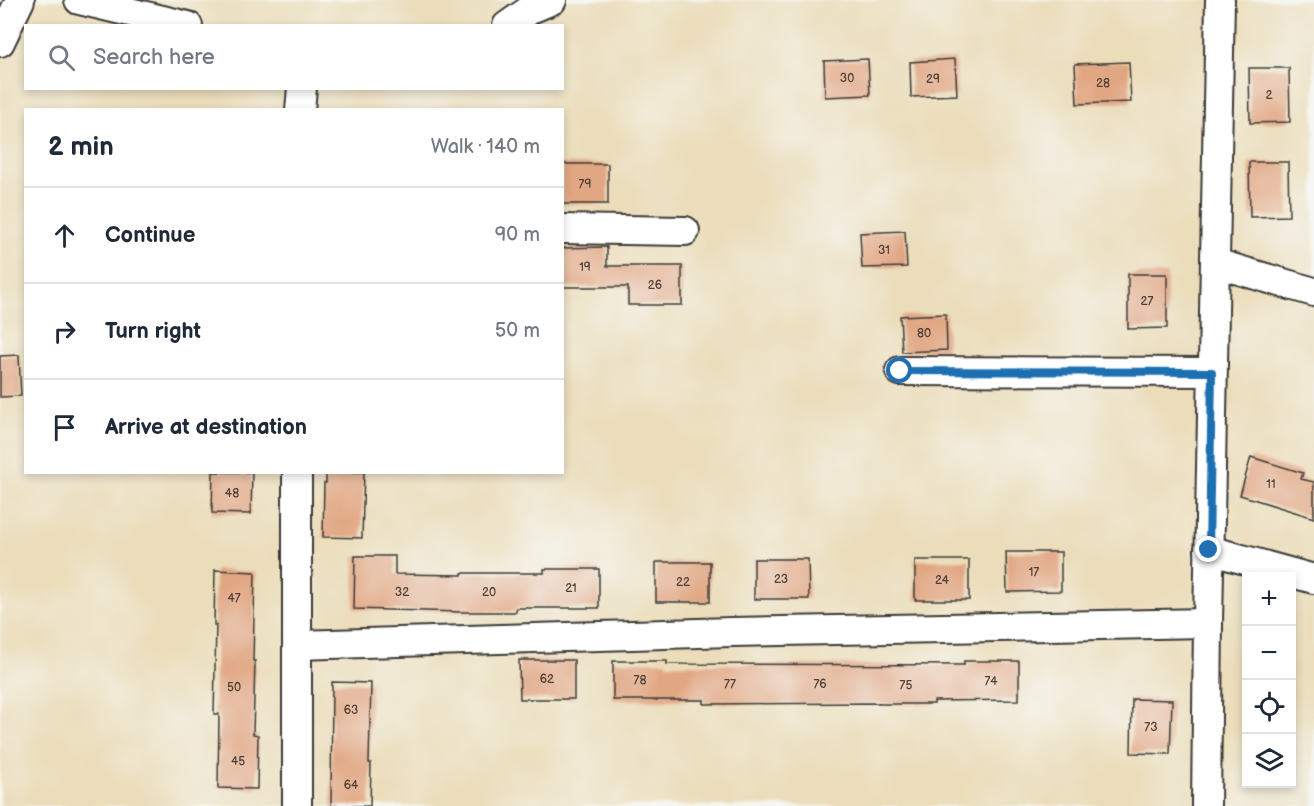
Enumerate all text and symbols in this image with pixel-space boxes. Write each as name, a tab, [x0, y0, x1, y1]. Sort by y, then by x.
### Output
search box	[24, 24, 564, 90]
icon: search	[45, 41, 78, 74]
text: Search here	[93, 44, 215, 71]
house number: 30	[840, 71, 854, 86]
house number: 29	[926, 72, 940, 87]
house number: 28	[1096, 76, 1110, 91]
house number: 2	[1265, 88, 1273, 103]
text: 2 min	[48, 132, 114, 163]
text: Walk · 140 m	[431, 135, 540, 159]
house number: 79	[579, 177, 591, 192]
icon: ahead	[48, 219, 81, 252]
text: Continue	[105, 222, 195, 249]
text: 90 m	[495, 223, 540, 247]
house number: 31	[878, 243, 890, 258]
house number: 19	[579, 260, 591, 275]
house number: 26	[648, 278, 662, 293]
house number: 27	[1141, 294, 1154, 309]
icon: right	[48, 315, 81, 348]
text: Turn right	[105, 318, 201, 345]
text: 50 m	[495, 319, 540, 343]
house number: 80	[917, 326, 931, 341]
route start	[886, 357, 912, 383]
icon: arrive	[48, 411, 81, 444]
text: Arrive at destination	[105, 414, 307, 441]
house number: 11	[1266, 477, 1276, 492]
house number: 48	[225, 486, 239, 501]
route end	[1195, 536, 1221, 562]
house number: 17	[1029, 565, 1039, 580]
house number: 23	[774, 572, 788, 587]
map controls	[1242, 572, 1296, 788]
button: +	[1242, 572, 1296, 626]
house number: 24	[935, 573, 950, 588]
house number: 22	[676, 575, 690, 590]
house number: 21	[565, 581, 577, 596]
house number: 32	[395, 585, 409, 600]
house number: 20	[482, 585, 496, 600]
house number: 47	[227, 591, 241, 606]
button: −	[1242, 626, 1296, 680]
house number: 62	[540, 672, 554, 687]
house number: 78	[634, 673, 646, 688]
house number: 74	[984, 674, 998, 689]
house number: 77	[724, 677, 736, 692]
house number: 76	[813, 677, 827, 692]
house number: 75	[900, 678, 913, 693]
house number: 50	[227, 680, 241, 695]
button: locate	[1242, 680, 1296, 734]
house number: 63	[344, 703, 358, 718]
house number: 73	[1144, 720, 1158, 735]
button: layers	[1242, 734, 1296, 788]
house number: 45	[231, 754, 245, 769]
house number: 64	[344, 778, 359, 793]

